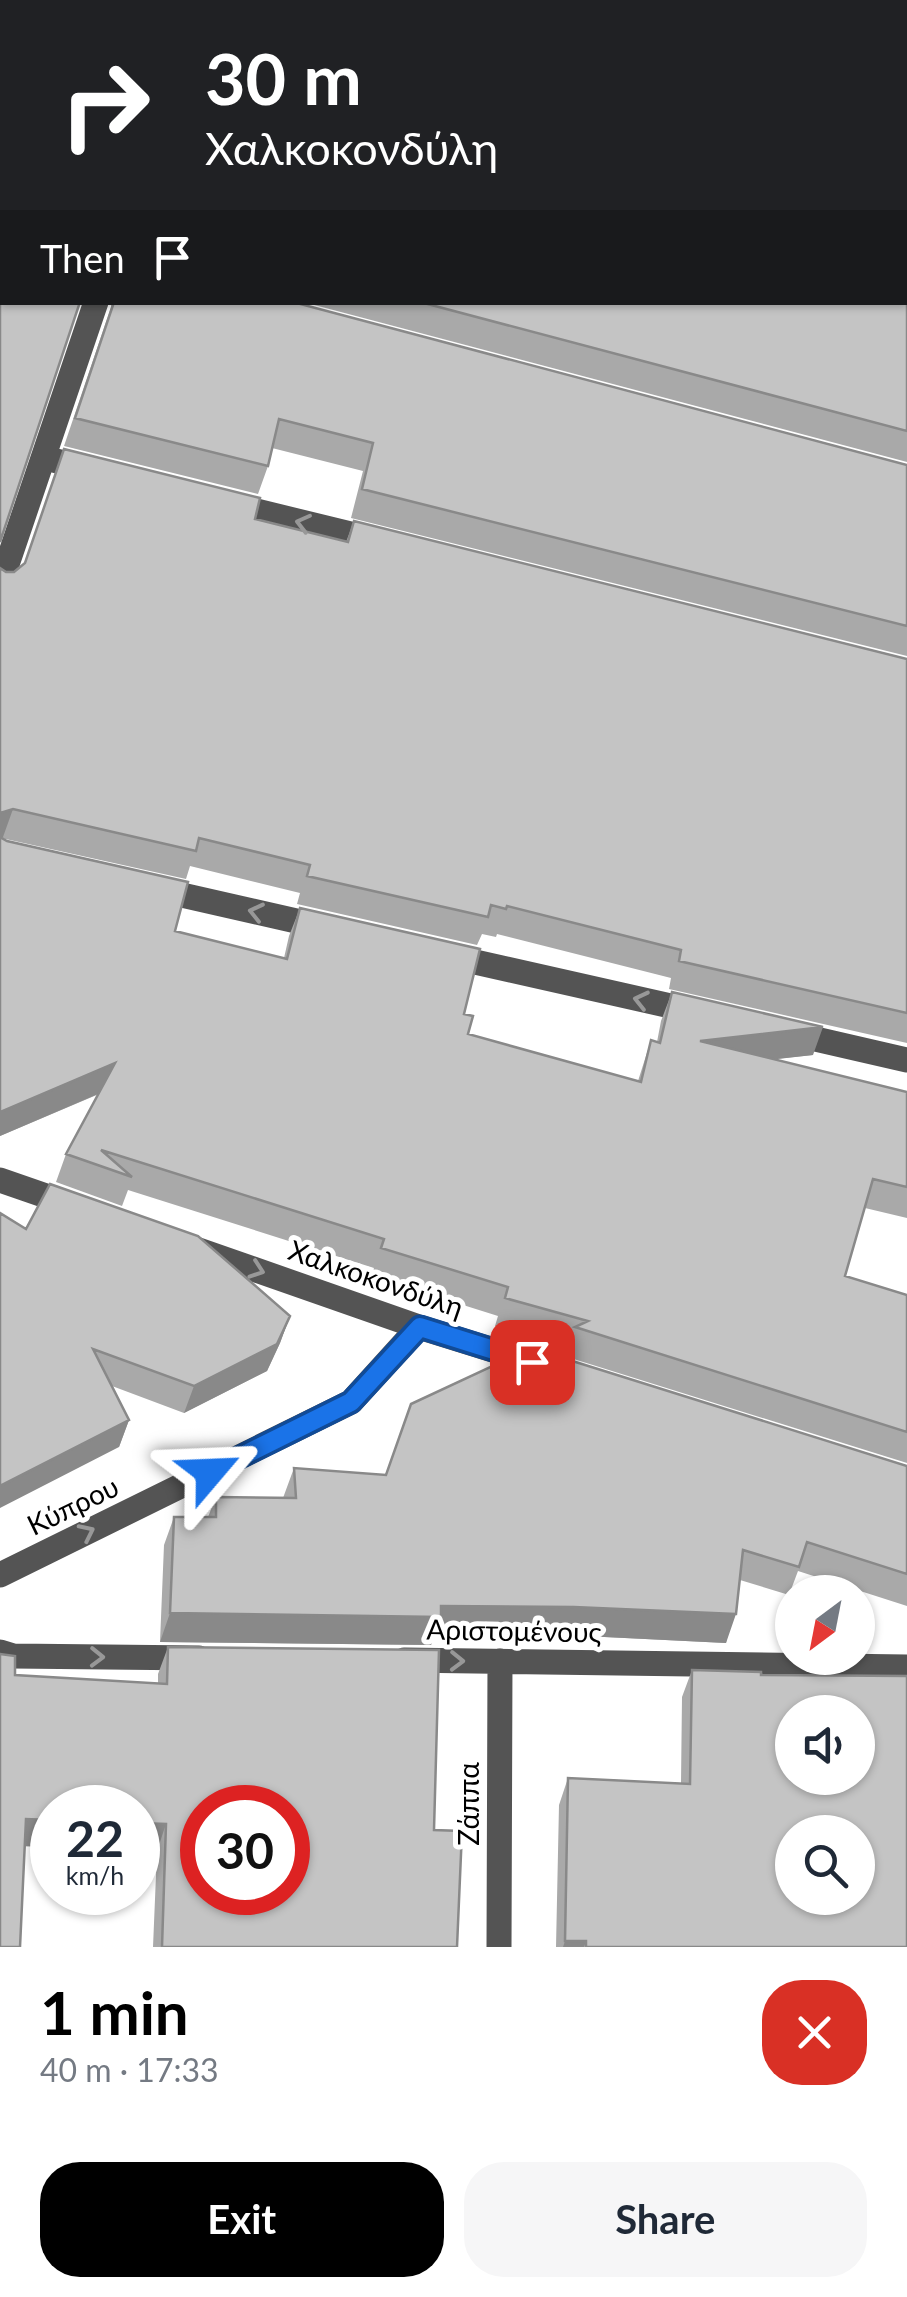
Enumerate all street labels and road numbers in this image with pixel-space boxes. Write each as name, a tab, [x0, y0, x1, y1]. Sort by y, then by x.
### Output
street label: Χαλκοκονδύλη	[285, 1232, 468, 1324]
street label: Κύπρου	[21, 1468, 124, 1542]
street label: Αριστομένους	[426, 1611, 602, 1649]
street label: Ζάππα	[451, 1762, 485, 1846]

